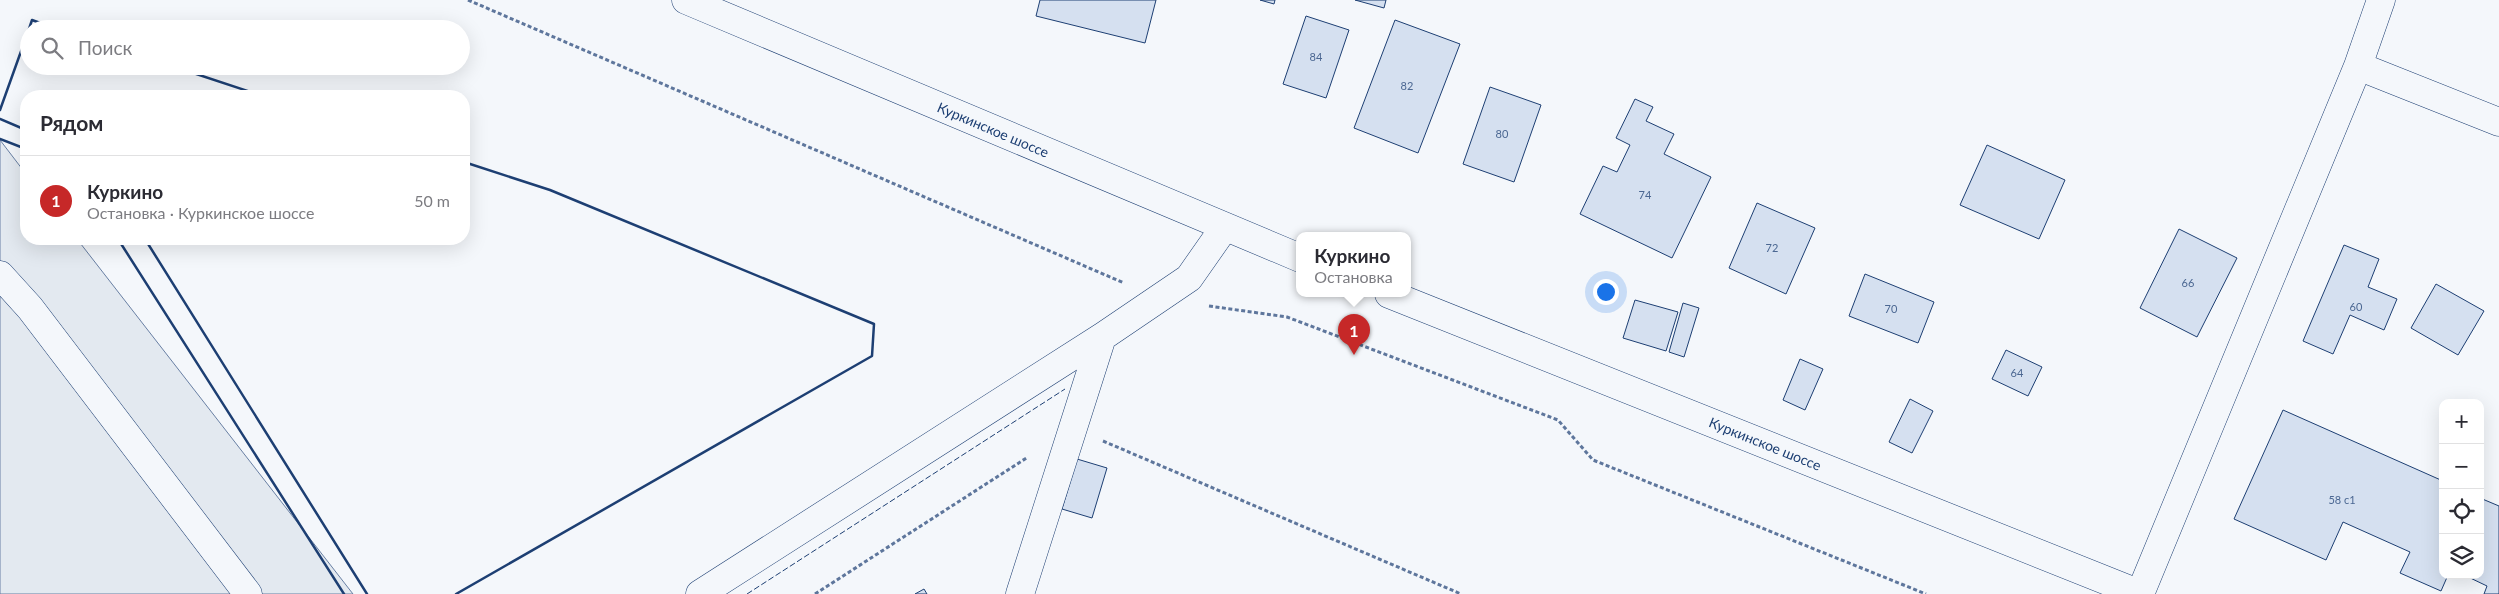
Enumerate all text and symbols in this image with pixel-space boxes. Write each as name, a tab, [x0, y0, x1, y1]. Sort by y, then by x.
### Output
search box	[20, 20, 470, 75]
icon: search	[38, 34, 66, 62]
text: Поиск	[78, 36, 132, 59]
house number: 84	[1310, 50, 1323, 63]
house number: 82	[1401, 79, 1413, 92]
street label: Куркинское шоссе	[935, 98, 1051, 161]
text: Рядом	[40, 110, 103, 135]
house number: 80	[1496, 127, 1509, 140]
text: Куркино	[87, 180, 163, 203]
house number: 74	[1639, 188, 1652, 201]
text: 1	[51, 191, 61, 210]
text: 50 m	[414, 191, 450, 210]
text: Остановка · Куркинское шоссе	[87, 203, 314, 222]
popup	[1296, 232, 1411, 297]
house number: 72	[1766, 241, 1778, 254]
text: Куркино	[1314, 244, 1390, 267]
text: Остановка	[1314, 267, 1393, 286]
house number: 66	[2182, 276, 2194, 289]
your location	[1593, 279, 1619, 305]
house number: 60	[2350, 300, 2363, 313]
house number: 70	[1885, 302, 1898, 315]
pin: 1	[1338, 314, 1370, 355]
house number: 64	[2011, 366, 2024, 379]
map controls	[2439, 399, 2484, 579]
button: +	[2439, 399, 2484, 444]
street label: Куркинское шоссе	[1707, 413, 1824, 474]
button: −	[2439, 444, 2484, 489]
button: locate	[2439, 489, 2484, 534]
house number: 58 с1	[2328, 493, 2356, 506]
button: layers	[2439, 534, 2484, 579]

